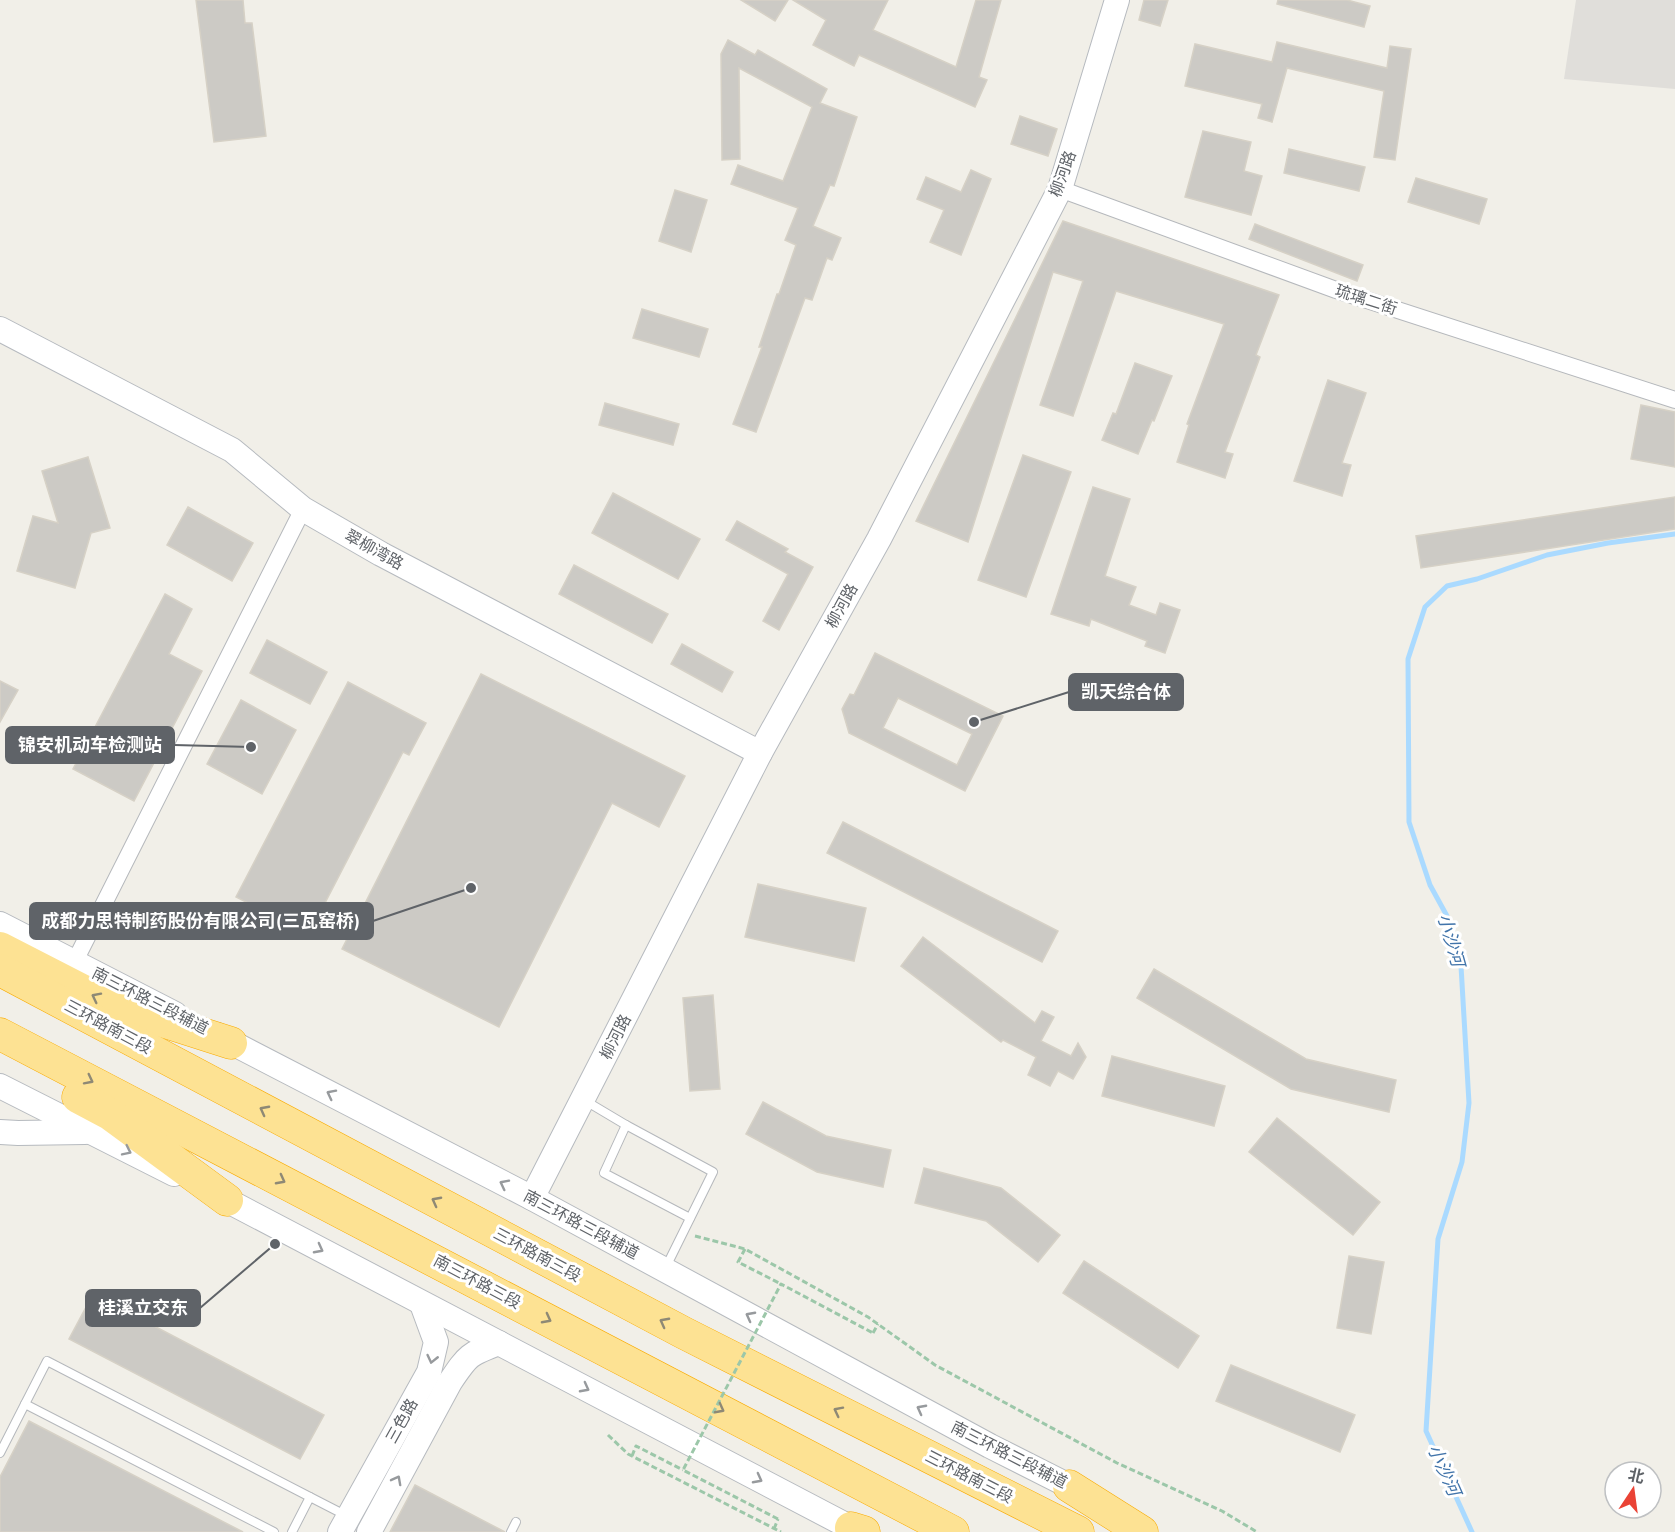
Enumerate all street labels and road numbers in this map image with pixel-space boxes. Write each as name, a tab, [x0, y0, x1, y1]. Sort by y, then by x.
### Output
street label: 柳河路	[1044, 148, 1082, 200]
street label: 琉璃二街	[1332, 280, 1400, 320]
street label: 翠柳湾路	[341, 525, 407, 575]
street label: 柳河路	[821, 580, 863, 632]
street label: 南三环路三段辅道	[88, 962, 212, 1040]
street label: 三环路南三段	[60, 995, 156, 1059]
street label: 柳河路	[595, 1011, 637, 1063]
street label: 南三环路三段辅道	[519, 1185, 643, 1265]
street label: 三环路南三段	[489, 1223, 585, 1287]
street label: 南三环路三段	[429, 1250, 525, 1314]
street label: 三色路	[381, 1395, 423, 1447]
street label: 南三环路三段辅道	[947, 1416, 1071, 1494]
street label: 三环路南三段	[921, 1445, 1017, 1509]

